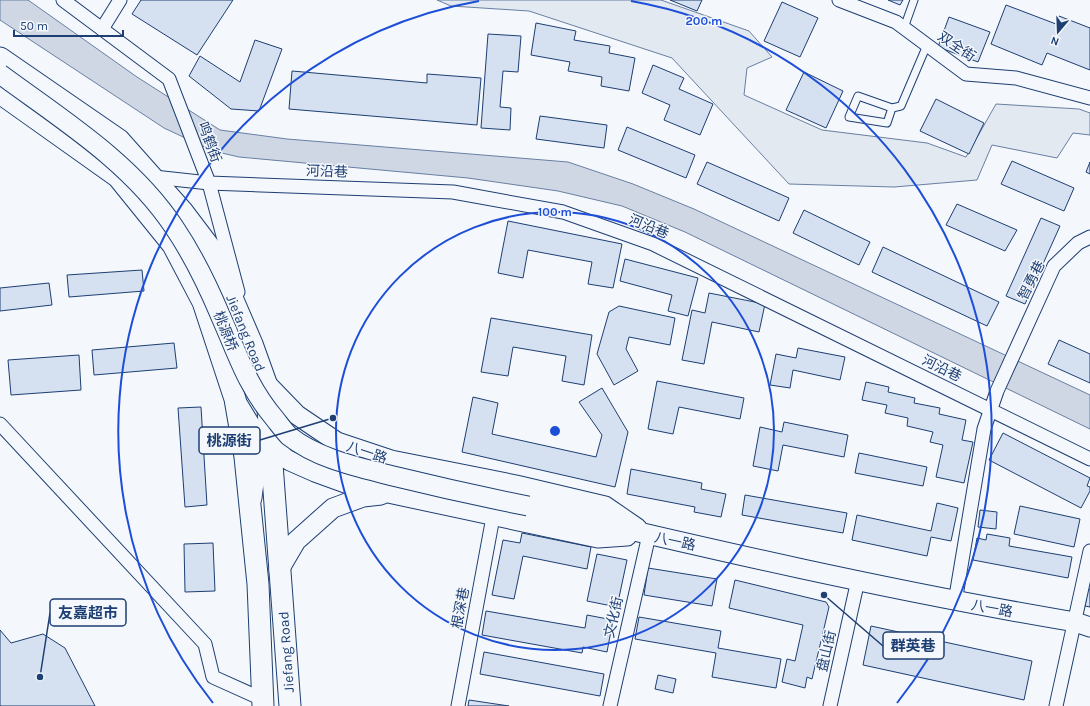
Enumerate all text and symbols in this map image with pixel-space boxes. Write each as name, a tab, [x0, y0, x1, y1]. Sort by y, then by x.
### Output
scale bar	[14, 12, 123, 38]
north arrow	[1038, 12, 1078, 52]
text: 200 m	[686, 14, 722, 28]
text: 50 m	[20, 19, 48, 33]
street label: 双全街	[935, 28, 979, 65]
text: N	[1049, 34, 1061, 48]
street label: 鸣鹤街	[194, 120, 225, 165]
street label: 河沿巷	[306, 162, 348, 181]
text: 100 m	[538, 205, 572, 219]
street label: 河沿巷	[626, 211, 671, 242]
street label: 智勇巷	[1014, 258, 1049, 303]
street label: Jiefang Road	[222, 292, 269, 374]
street label: 桃源桥	[210, 309, 241, 354]
street label: 河沿巷	[919, 352, 964, 385]
centre of rings	[548, 424, 562, 438]
callout: 桃源街	[199, 427, 260, 454]
text: 桃源街	[206, 432, 252, 450]
street label: 八一路	[344, 438, 389, 467]
street label: 八一路	[653, 529, 697, 554]
street label: 根深巷	[448, 586, 473, 630]
street label: 文化街	[600, 595, 626, 639]
street label: 八一路	[970, 596, 1014, 621]
callout: 友嘉超市	[50, 599, 126, 626]
text: 友嘉超市	[58, 604, 118, 622]
street label: Jiefang Road	[275, 611, 298, 693]
street label: 盘山街	[813, 629, 839, 673]
callout: 群英巷	[883, 632, 944, 659]
text: 群英巷	[890, 637, 936, 655]

